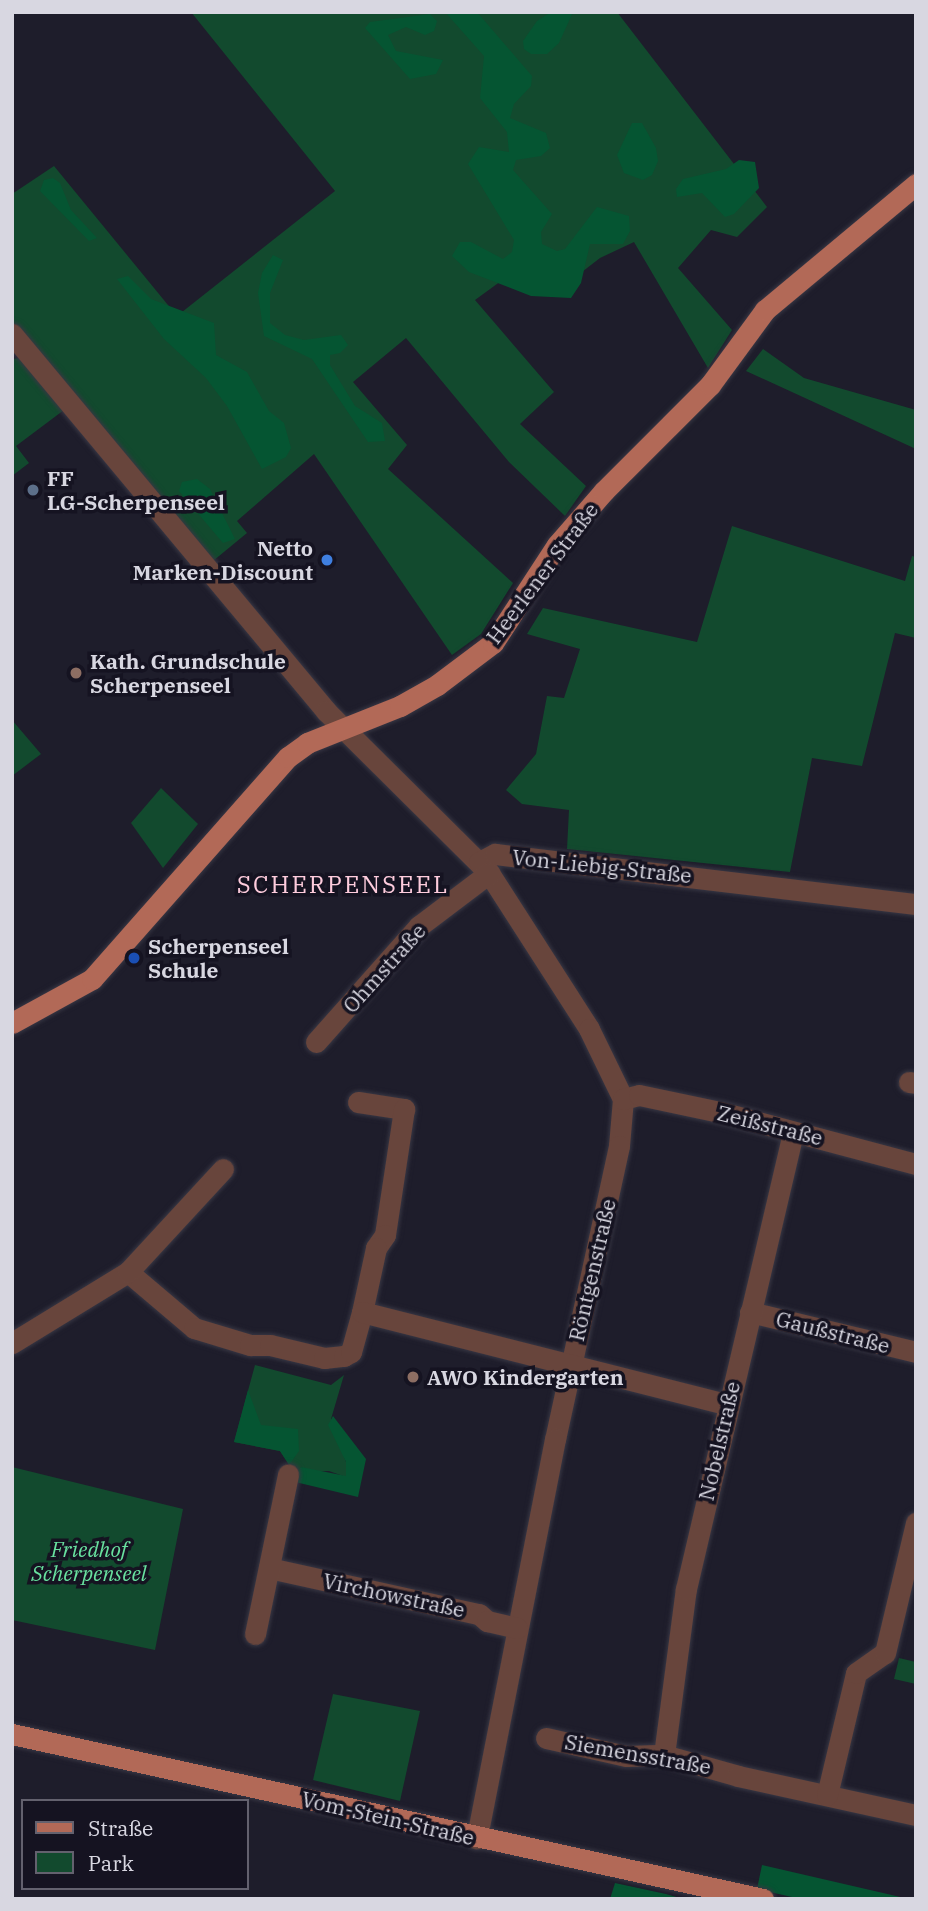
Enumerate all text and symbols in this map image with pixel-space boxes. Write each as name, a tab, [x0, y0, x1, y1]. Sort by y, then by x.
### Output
place label: FF LG-Scherpenseel	[47, 465, 225, 515]
marker: FF LG-Scherpenseel	[25, 482, 41, 498]
street label: Heerlener Straße	[481, 498, 603, 648]
place label: Netto Marken-Discount	[133, 535, 313, 585]
marker: Netto Marken-Discount	[319, 552, 335, 568]
place label: Kath. Grundschule Scherpenseel	[90, 648, 286, 698]
marker: Kath. Grundschule Scherpenseel	[68, 665, 84, 681]
street label: Von-Liebig-Straße	[511, 844, 693, 888]
district label: SCHERPENSEEL	[238, 871, 448, 899]
street label: Ohmstraße	[337, 918, 431, 1018]
place label: Scherpenseel Schule	[148, 933, 289, 983]
marker: Scherpenseel Schule	[126, 950, 142, 966]
street label: Zeißstraße	[715, 1100, 825, 1150]
street label: Röntgenstraße	[563, 1196, 621, 1344]
street label: Gaußstraße	[774, 1306, 892, 1358]
place label: AWO Kindergarten	[427, 1364, 624, 1390]
marker: AWO Kindergarten	[405, 1369, 421, 1385]
street label: Nobelstraße	[693, 1379, 745, 1503]
park label: Friedhof Scherpenseel	[31, 1536, 147, 1586]
street label: Virchowstraße	[321, 1568, 467, 1622]
street label: Siemensstraße	[563, 1729, 713, 1779]
street label: Vom-Stein-Straße	[299, 1786, 477, 1850]
legend	[21, 1799, 248, 1890]
text: Straße	[88, 1814, 153, 1842]
text: Park	[88, 1849, 134, 1877]

